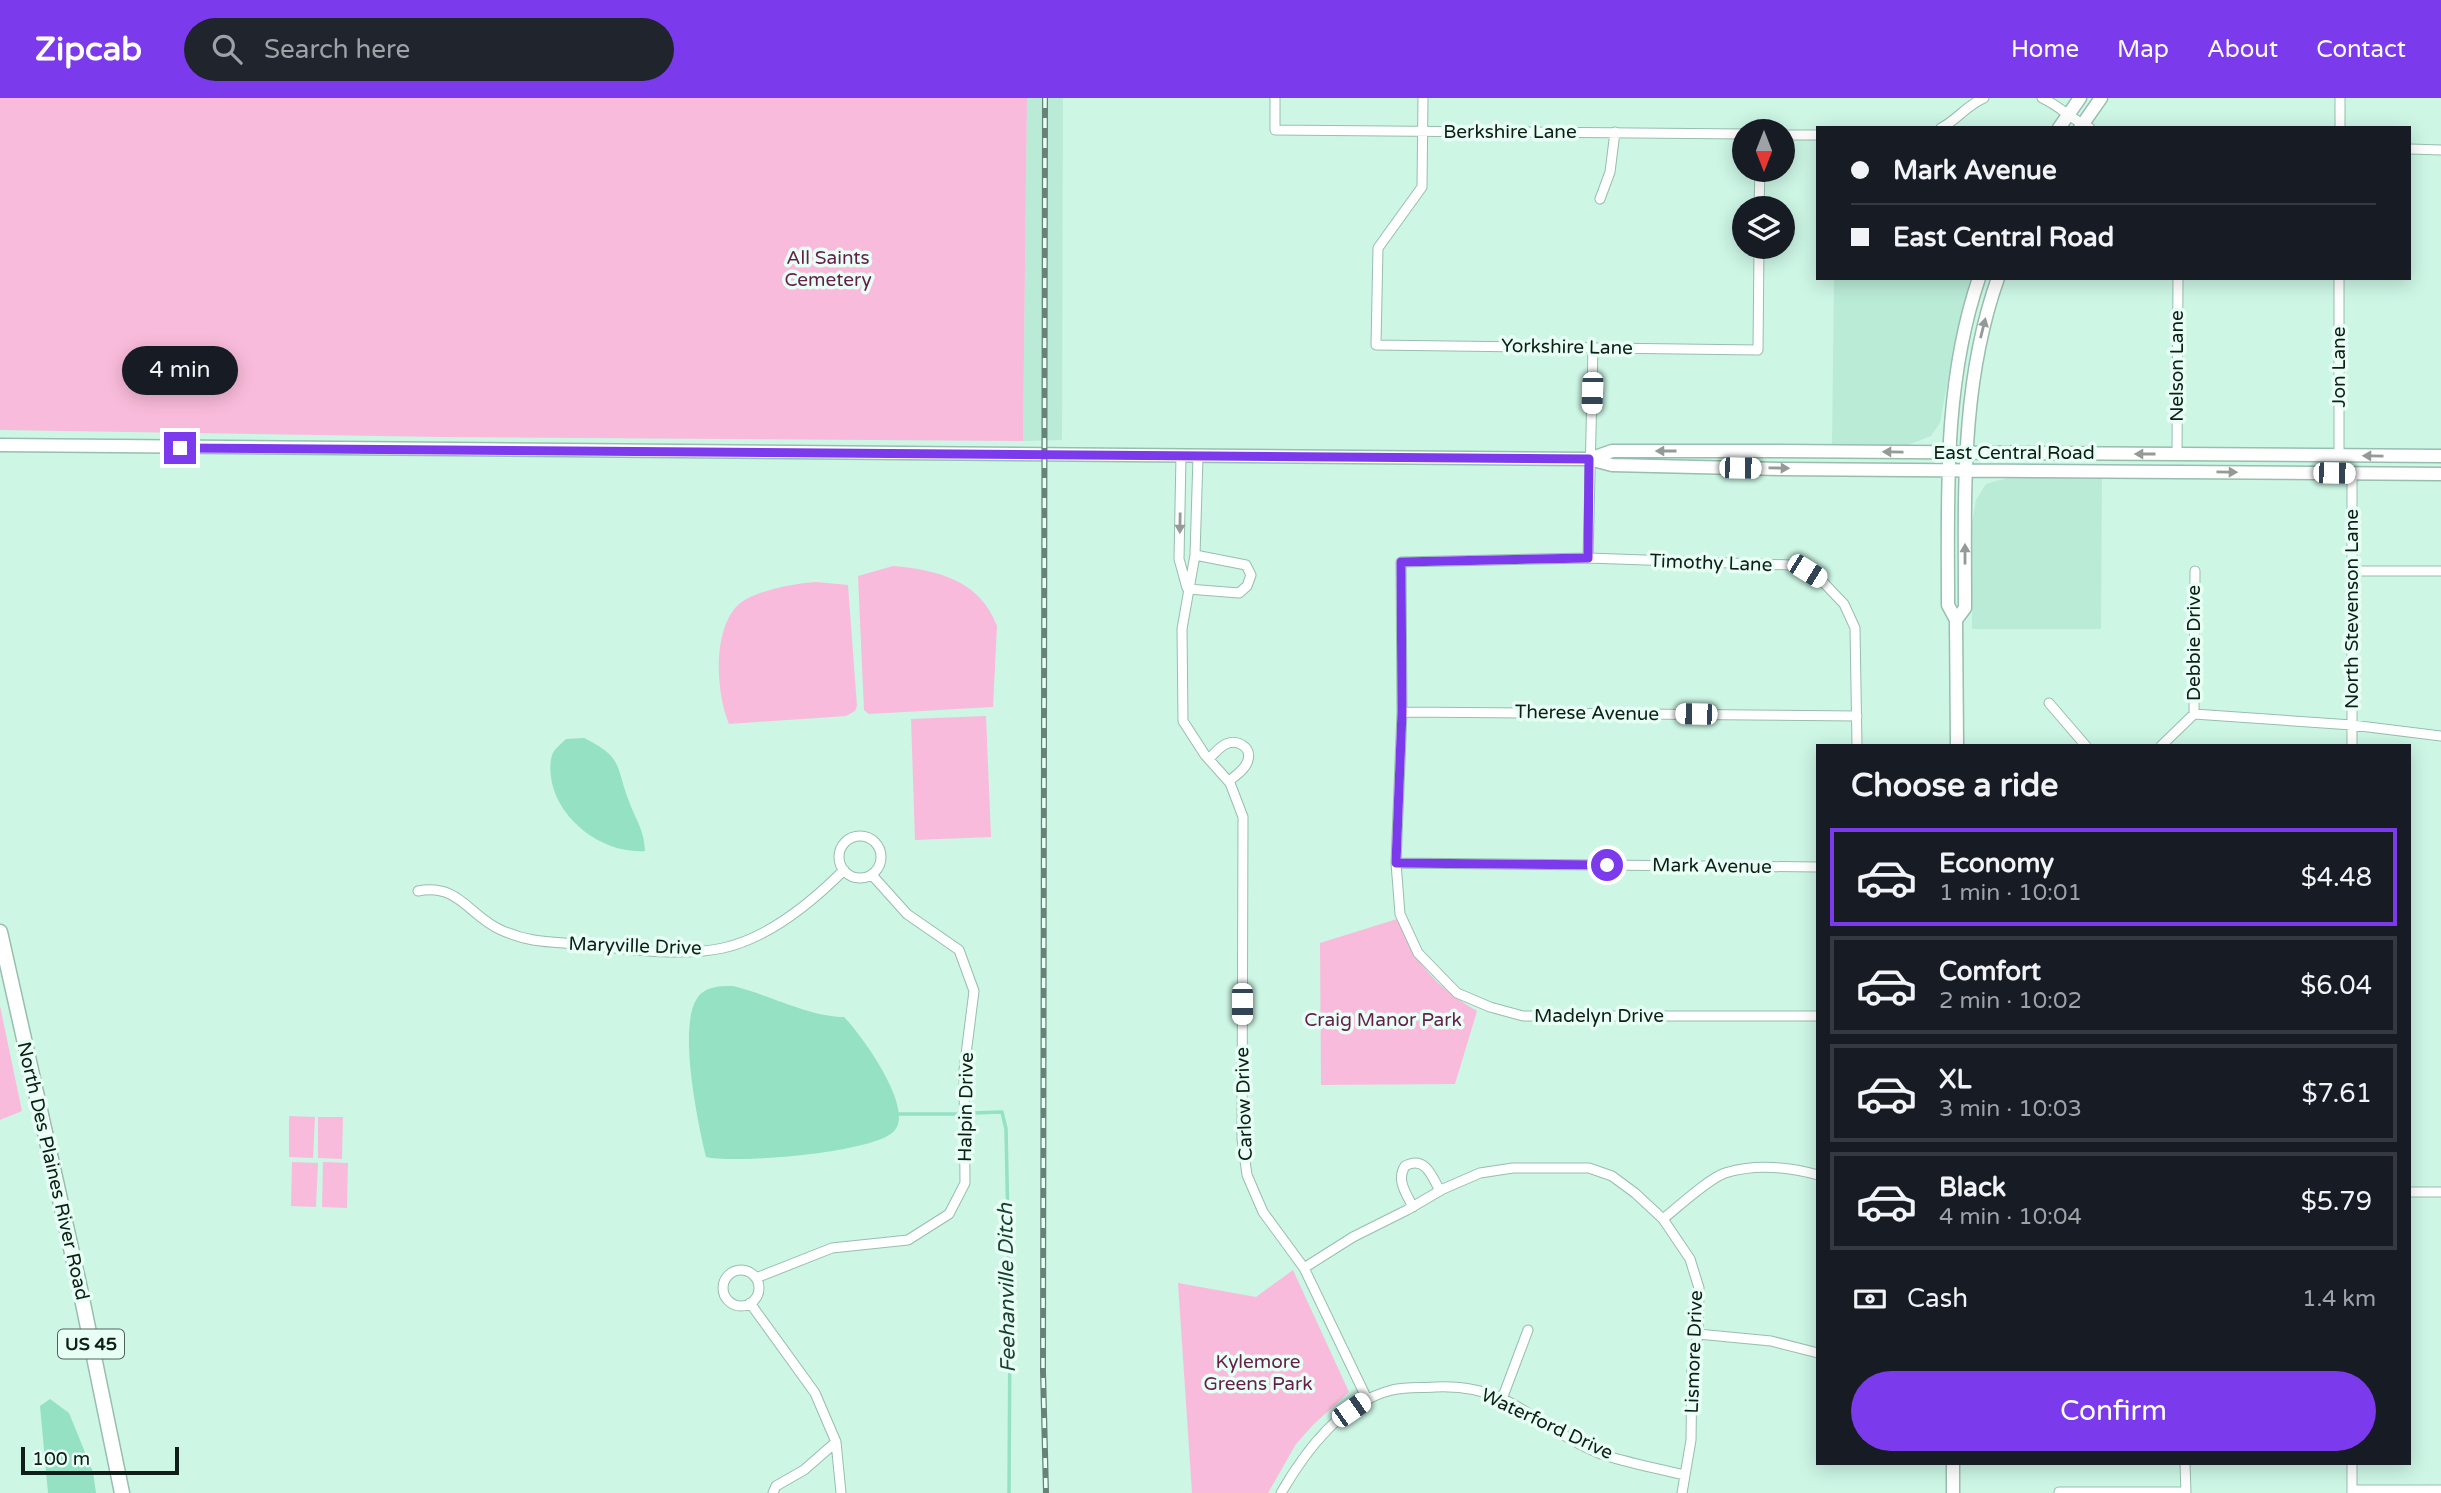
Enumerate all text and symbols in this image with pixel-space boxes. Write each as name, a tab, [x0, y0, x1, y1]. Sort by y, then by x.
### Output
search box	[184, 18, 674, 81]
text: Zipcab	[35, 30, 142, 69]
icon: search	[208, 30, 246, 68]
text: Search here	[264, 34, 410, 65]
text: Home	[2011, 35, 2079, 64]
text: Map	[2117, 35, 2169, 64]
text: About	[2207, 35, 2278, 64]
text: Contact	[2316, 35, 2406, 64]
north arrow	[1732, 119, 1796, 182]
map controls	[1732, 119, 1795, 259]
street label: Berkshire Lane	[1443, 121, 1577, 143]
text: Mark Avenue	[1893, 155, 2057, 186]
button: layers	[1732, 196, 1795, 259]
text: East Central Road	[1893, 222, 2114, 253]
park label: All Saints Cemetery	[784, 247, 872, 291]
street label: Nelson Lane	[2166, 310, 2188, 422]
one-way arrow	[1978, 317, 1989, 339]
street label: Jon Lane	[2328, 327, 2350, 407]
street label: Yorkshire Lane	[1501, 335, 1633, 359]
callout: 4 min	[122, 346, 238, 396]
text: 4 min	[149, 356, 211, 384]
car	[1581, 372, 1604, 414]
route end	[164, 432, 196, 464]
street label: East Central Road	[1933, 442, 2095, 464]
one-way arrow	[1655, 445, 1677, 457]
one-way arrow	[1882, 446, 1904, 458]
one-way arrow	[2134, 448, 2156, 460]
one-way arrow	[2362, 450, 2384, 462]
car	[1719, 457, 1762, 479]
car	[2313, 462, 2356, 484]
one-way arrow	[1768, 463, 1790, 474]
one-way arrow	[2216, 466, 2238, 478]
street label: North Stevenson Lane	[2341, 509, 2363, 709]
one-way arrow	[1174, 512, 1186, 534]
one-way arrow	[1959, 543, 1971, 565]
street label: Timothy Lane	[1649, 550, 1773, 576]
car	[1784, 551, 1831, 591]
street label: Debbie Drive	[2183, 585, 2205, 701]
street label: Therese Avenue	[1515, 701, 1659, 725]
car	[1675, 703, 1718, 725]
text: Choose a ride	[1851, 767, 2058, 805]
icon: car	[1855, 846, 1918, 909]
text: Economy	[1939, 848, 2054, 879]
route start	[1591, 849, 1623, 881]
street label: Mark Avenue	[1652, 854, 1772, 878]
text: $4.48	[2301, 862, 2372, 893]
text: 1 min · 10:01	[1939, 879, 2082, 907]
street label: Maryville Drive	[568, 933, 702, 959]
icon: car	[1855, 954, 1918, 1017]
text: Comfort	[1939, 956, 2041, 987]
text: $6.04	[2300, 970, 2372, 1001]
car	[1232, 983, 1253, 1025]
text: 2 min · 10:02	[1939, 987, 2082, 1015]
street label: Madelyn Drive	[1534, 1005, 1664, 1027]
park label: Craig Manor Park	[1304, 1009, 1462, 1031]
street label: North Des Plaines River Road	[13, 1040, 93, 1302]
street label: Carlow Drive	[1231, 1047, 1257, 1161]
street label: Halpin Drive	[954, 1052, 978, 1162]
icon: car	[1855, 1062, 1918, 1125]
text: XL	[1939, 1064, 1971, 1095]
text: $7.61	[2302, 1078, 2372, 1109]
text: 3 min · 10:03	[1939, 1095, 2082, 1123]
icon: car	[1855, 1170, 1918, 1233]
text: Black	[1939, 1172, 2006, 1203]
text: $5.79	[2301, 1186, 2372, 1217]
water label: Feehanville Ditch	[993, 1202, 1021, 1373]
text: 4 min · 10:04	[1939, 1203, 2082, 1231]
icon: cash	[1851, 1280, 1889, 1318]
text: Cash	[1907, 1283, 1968, 1314]
text: 1.4 km	[2302, 1285, 2376, 1313]
street label: Lismore Drive	[1681, 1290, 1707, 1414]
road number: US 45	[58, 1330, 124, 1358]
park label: Kylemore Greens Park	[1203, 1351, 1313, 1395]
button: Confirm	[1851, 1371, 2376, 1451]
street label: Waterford Drive	[1478, 1384, 1616, 1464]
car	[1328, 1389, 1375, 1431]
scale bar	[21, 1444, 178, 1476]
text: 100 m	[32, 1448, 90, 1470]

